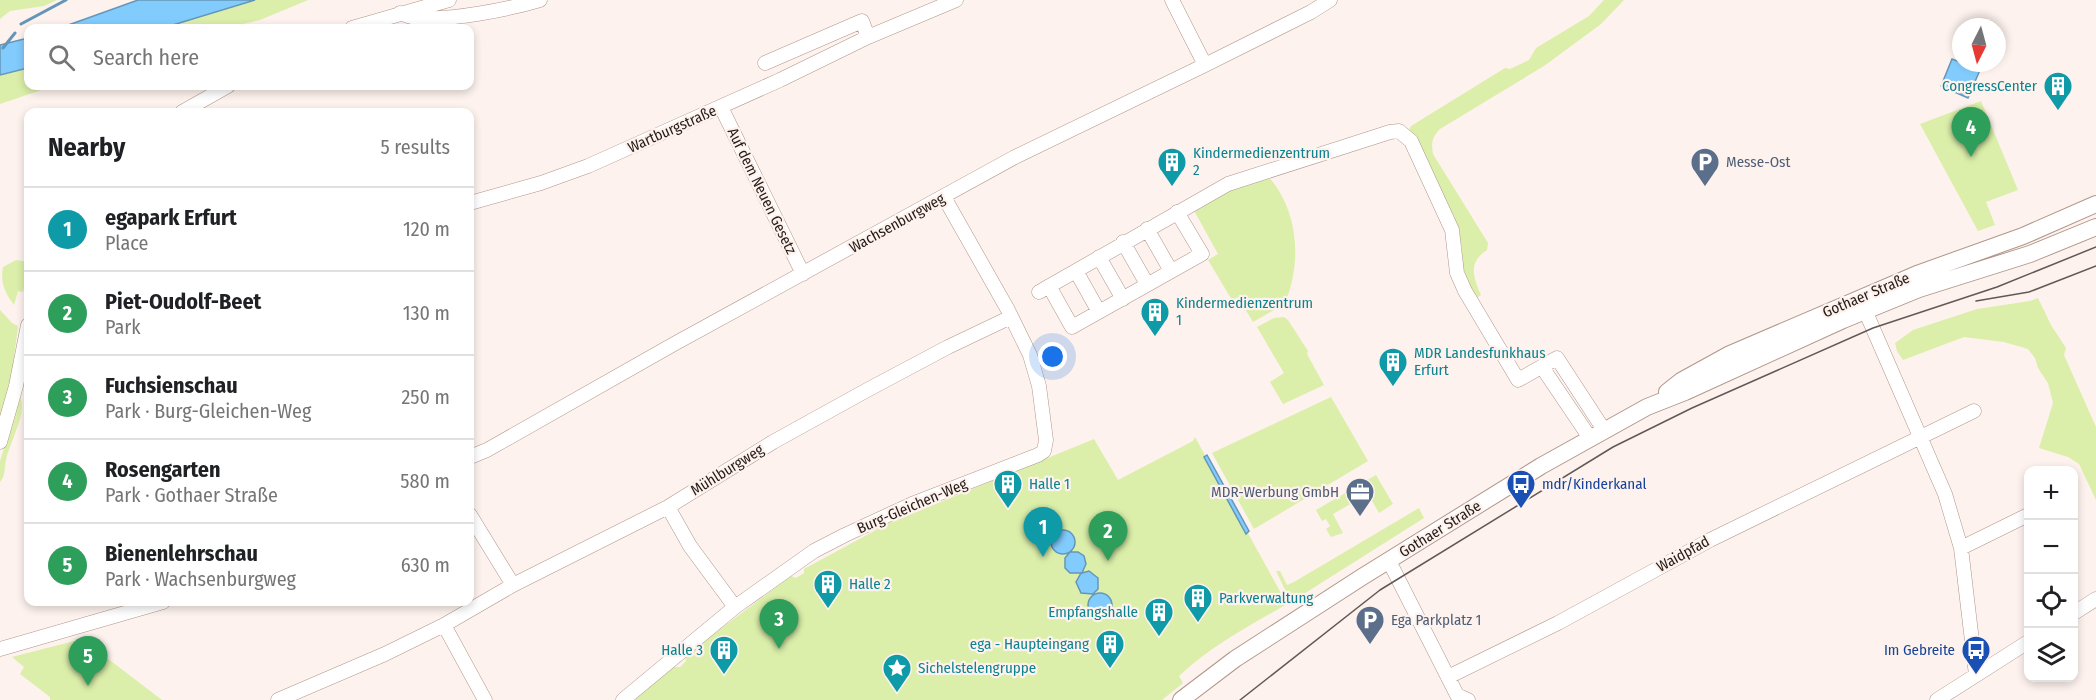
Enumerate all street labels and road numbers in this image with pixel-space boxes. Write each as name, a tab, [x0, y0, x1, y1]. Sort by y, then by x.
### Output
street label: Wartburgstraße	[625, 101, 719, 157]
street label: Auf dem Neuen Gesetz	[724, 125, 800, 257]
street label: Wachsenburgweg	[846, 189, 948, 257]
street label: Gothaer Straße	[1820, 269, 1912, 321]
street label: Mühlburgweg	[687, 440, 767, 500]
street label: Burg-Gleichen-Weg	[854, 475, 970, 537]
street label: Gothaer Straße	[1396, 497, 1484, 561]
street label: Waidpfad	[1653, 532, 1713, 576]

